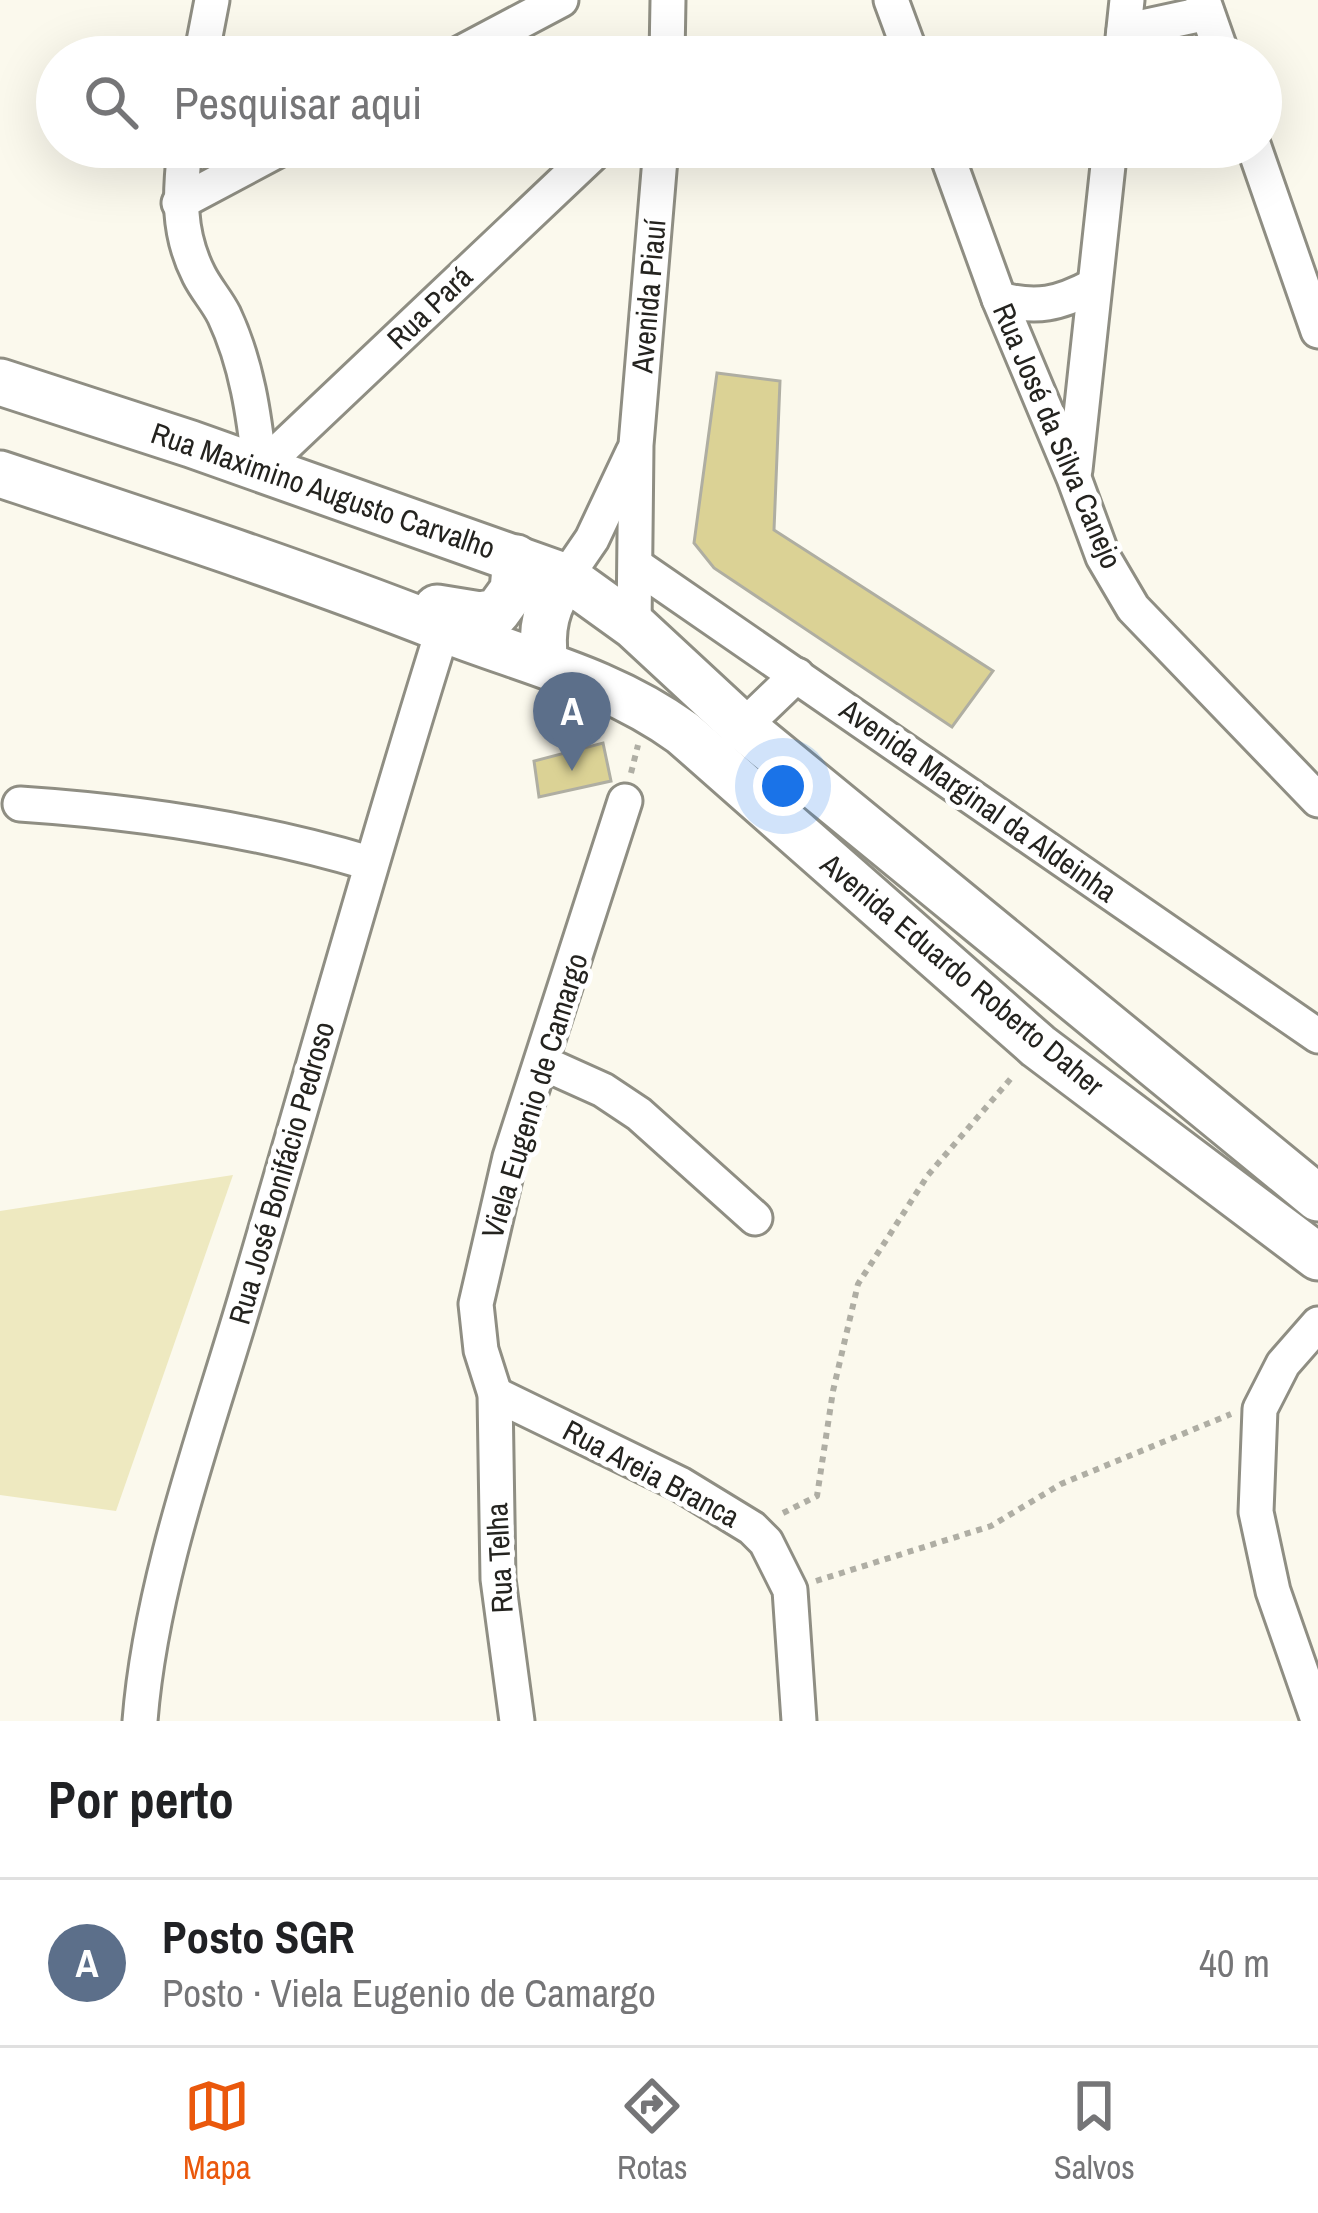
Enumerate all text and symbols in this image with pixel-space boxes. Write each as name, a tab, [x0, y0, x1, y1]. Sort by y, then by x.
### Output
search box	[36, 36, 1282, 168]
icon: search	[78, 69, 144, 135]
text: Pesquisar aqui	[174, 72, 422, 133]
street label: Avenida Piauí	[621, 217, 675, 375]
street label: Rua Pará	[378, 257, 481, 358]
street label: Rua José da Silva Canejo	[984, 297, 1132, 574]
street label: Rua Maximino Augusto Carvalho	[146, 412, 501, 568]
pin: A	[533, 672, 611, 771]
street label: Avenida Marginal da Aldeinha	[831, 689, 1125, 911]
your location	[753, 756, 813, 816]
street label: Avenida Eduardo Roberto Daher	[812, 843, 1113, 1105]
street label: Viela Eugenio de Camargo	[472, 948, 596, 1243]
street label: Rua José Bonifácio Pedroso	[219, 1017, 343, 1329]
street label: Rua Areia Branca	[556, 1410, 747, 1537]
street label: Rua Telha	[476, 1502, 522, 1614]
text: Por perto	[48, 1765, 234, 1834]
text: Posto SGR	[162, 1906, 355, 1967]
text: A	[75, 1937, 99, 1989]
text: 40 m	[1199, 1937, 1270, 1989]
text: Posto · Viela Eugenio de Camargo	[162, 1967, 656, 2019]
tab: Mapa	[183, 2073, 251, 2189]
tab: Rotas	[617, 2073, 688, 2189]
tab: Salvos	[1054, 2073, 1135, 2189]

